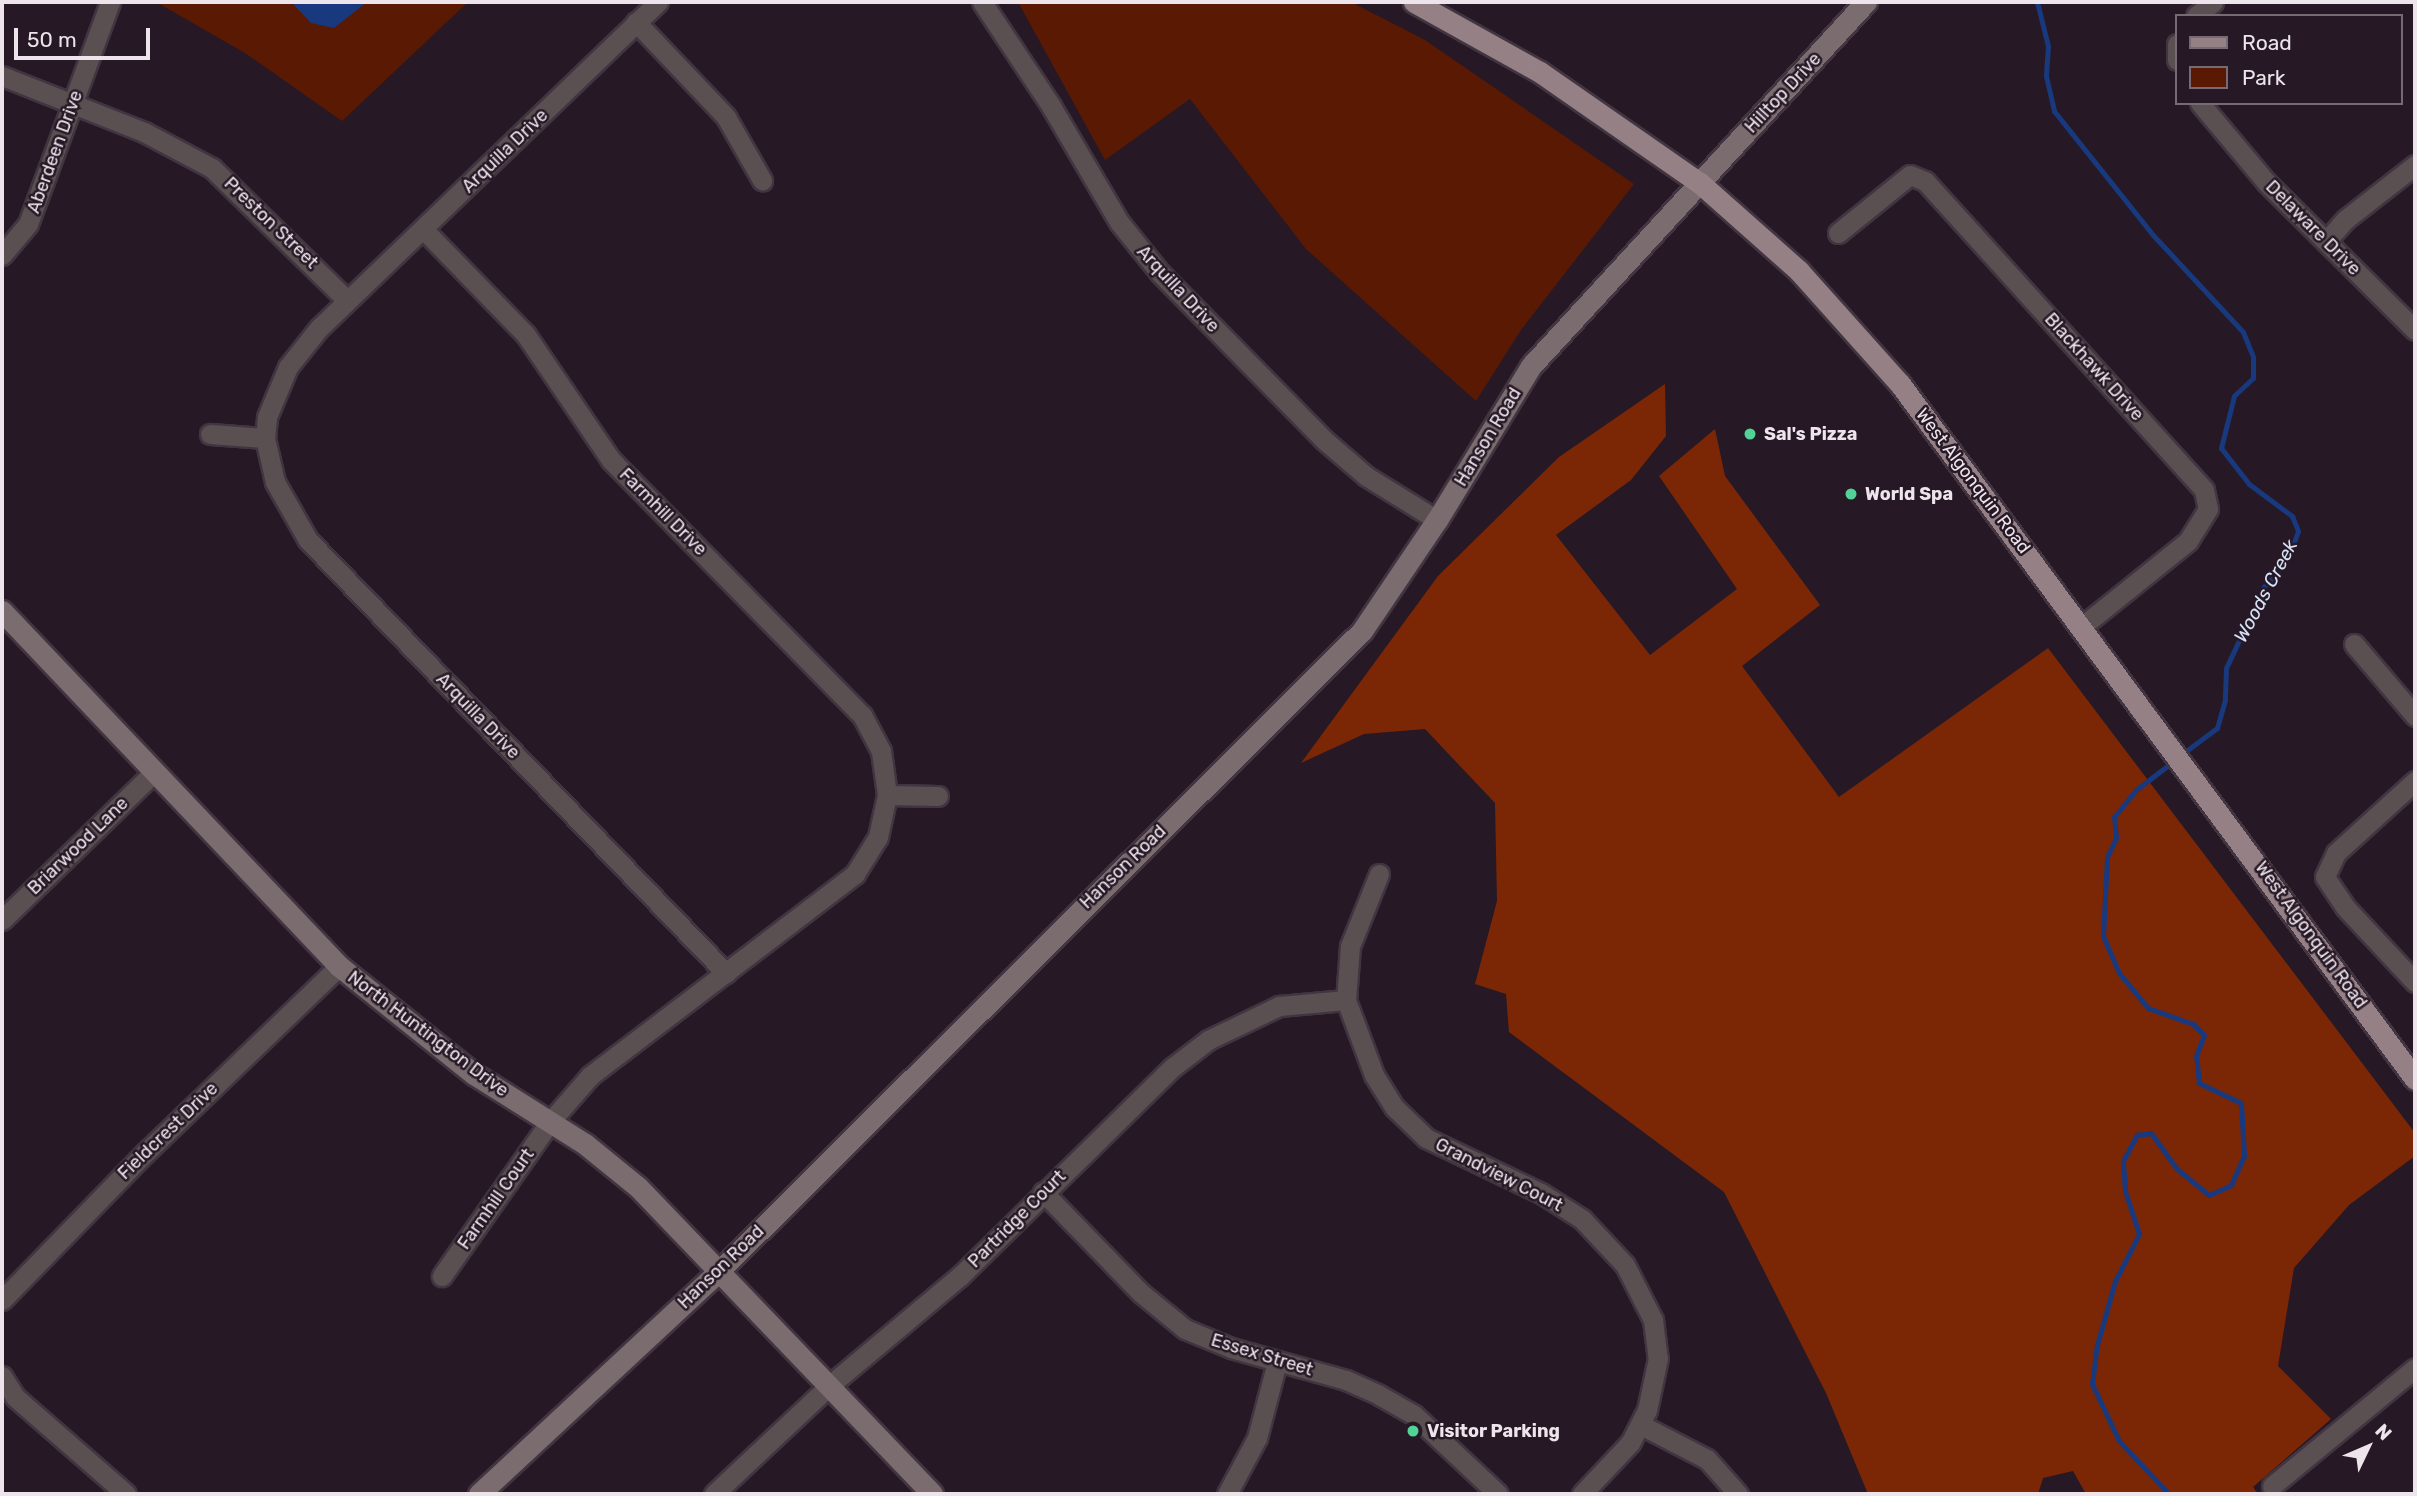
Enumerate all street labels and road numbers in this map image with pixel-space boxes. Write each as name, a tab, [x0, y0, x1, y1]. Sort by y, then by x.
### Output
street label: Hilltop Drive	[1740, 48, 1826, 138]
street label: Aberdeen Drive	[23, 88, 87, 216]
street label: Arquilla Drive	[458, 105, 552, 197]
street label: Preston Street	[220, 173, 322, 273]
street label: Delaware Drive	[2261, 176, 2365, 280]
street label: Arquilla Drive	[1132, 241, 1224, 337]
street label: Blackhawk Drive	[2040, 309, 2148, 425]
street label: Hanson Road	[1450, 384, 1526, 490]
street label: West Algonquin Road	[1911, 404, 2035, 558]
street label: Farmhill Drive	[615, 464, 711, 560]
street label: Arquilla Drive	[432, 669, 524, 763]
street label: Briarwood Lane	[23, 793, 133, 899]
street label: Hanson Road	[1076, 821, 1170, 913]
street label: West Algonquin Road	[2250, 857, 2372, 1013]
street label: North Huntington Drive	[343, 967, 513, 1101]
street label: Fieldcrest Drive	[114, 1078, 222, 1184]
street label: Grandview Court	[1431, 1133, 1567, 1217]
street label: Farmhill Court	[453, 1144, 539, 1254]
street label: Partridge Court	[964, 1166, 1070, 1272]
street label: Hanson Road	[674, 1221, 768, 1313]
street label: Essex Street	[1208, 1329, 1316, 1381]

